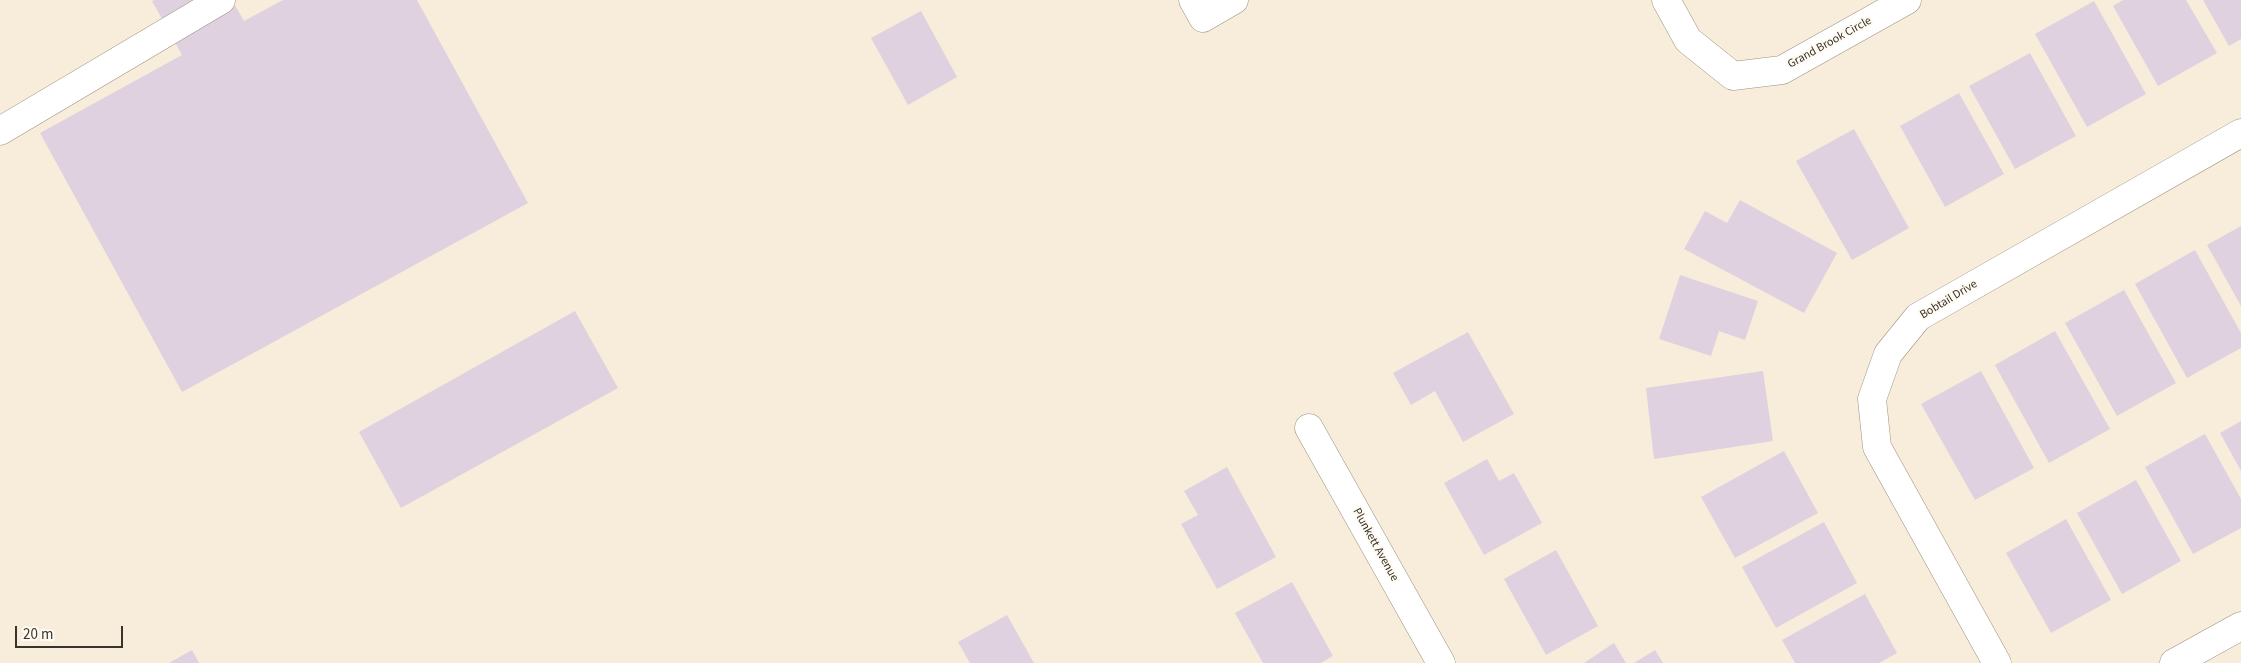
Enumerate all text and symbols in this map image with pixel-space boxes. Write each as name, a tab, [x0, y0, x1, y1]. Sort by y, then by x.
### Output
street label: Grand Brook Circle	[1786, 14, 1874, 72]
street label: Bobtail Drive	[1918, 277, 1980, 323]
street label: Plunkett Avenue	[1349, 506, 1401, 584]
scale bar	[18, 616, 125, 648]
text: 20 m	[23, 624, 53, 645]

